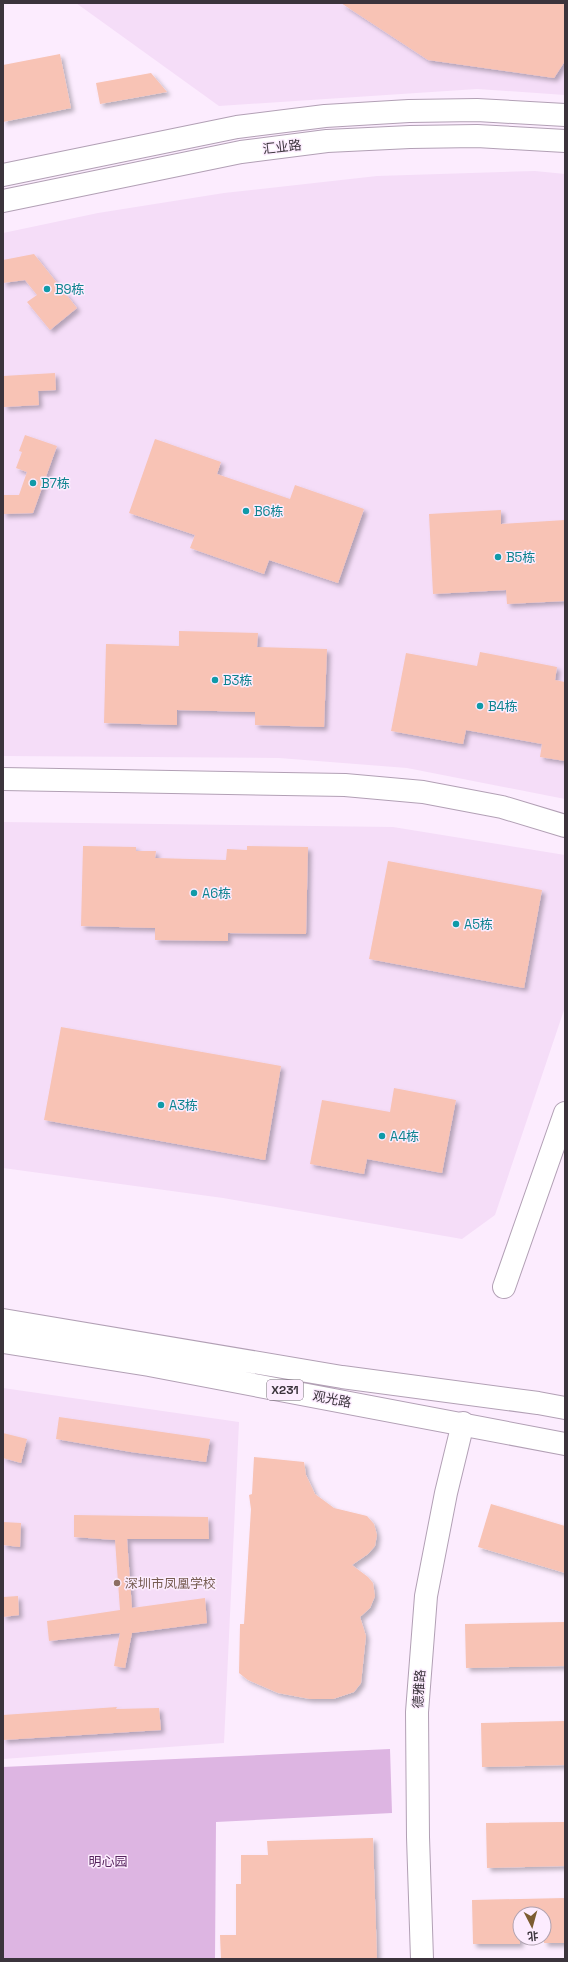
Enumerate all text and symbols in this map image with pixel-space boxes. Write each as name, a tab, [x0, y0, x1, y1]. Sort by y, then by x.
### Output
street label: 汇业路	[262, 136, 302, 158]
place label: B9栋	[55, 281, 85, 298]
marker: B9栋	[42, 284, 52, 294]
place label: B7栋	[41, 475, 70, 492]
marker: B7栋	[28, 478, 38, 488]
place label: B6栋	[254, 503, 284, 520]
marker: B6栋	[241, 506, 251, 516]
place label: B5栋	[506, 549, 535, 566]
marker: B5栋	[493, 552, 503, 562]
place label: B3栋	[223, 672, 252, 689]
marker: B3栋	[210, 675, 220, 685]
place label: B4栋	[488, 698, 518, 715]
marker: B4栋	[475, 701, 485, 711]
place label: A6栋	[202, 885, 231, 902]
marker: A6栋	[189, 888, 199, 898]
place label: A5栋	[464, 916, 493, 933]
marker: A5栋	[451, 919, 461, 929]
place label: A3栋	[169, 1097, 198, 1114]
marker: A3栋	[156, 1100, 166, 1110]
place label: A4栋	[390, 1128, 419, 1145]
marker: A4栋	[377, 1131, 387, 1141]
road number: X231	[267, 1380, 303, 1400]
street label: 观光路	[311, 1387, 353, 1411]
place label: 深圳市凤凰学校	[125, 1575, 216, 1592]
marker: 深圳市凤凰学校	[112, 1578, 122, 1588]
street label: 德雅路	[409, 1669, 429, 1709]
park label: 明心园	[88, 1853, 128, 1870]
north arrow	[512, 1906, 552, 1946]
text: 北	[527, 1928, 539, 1943]

